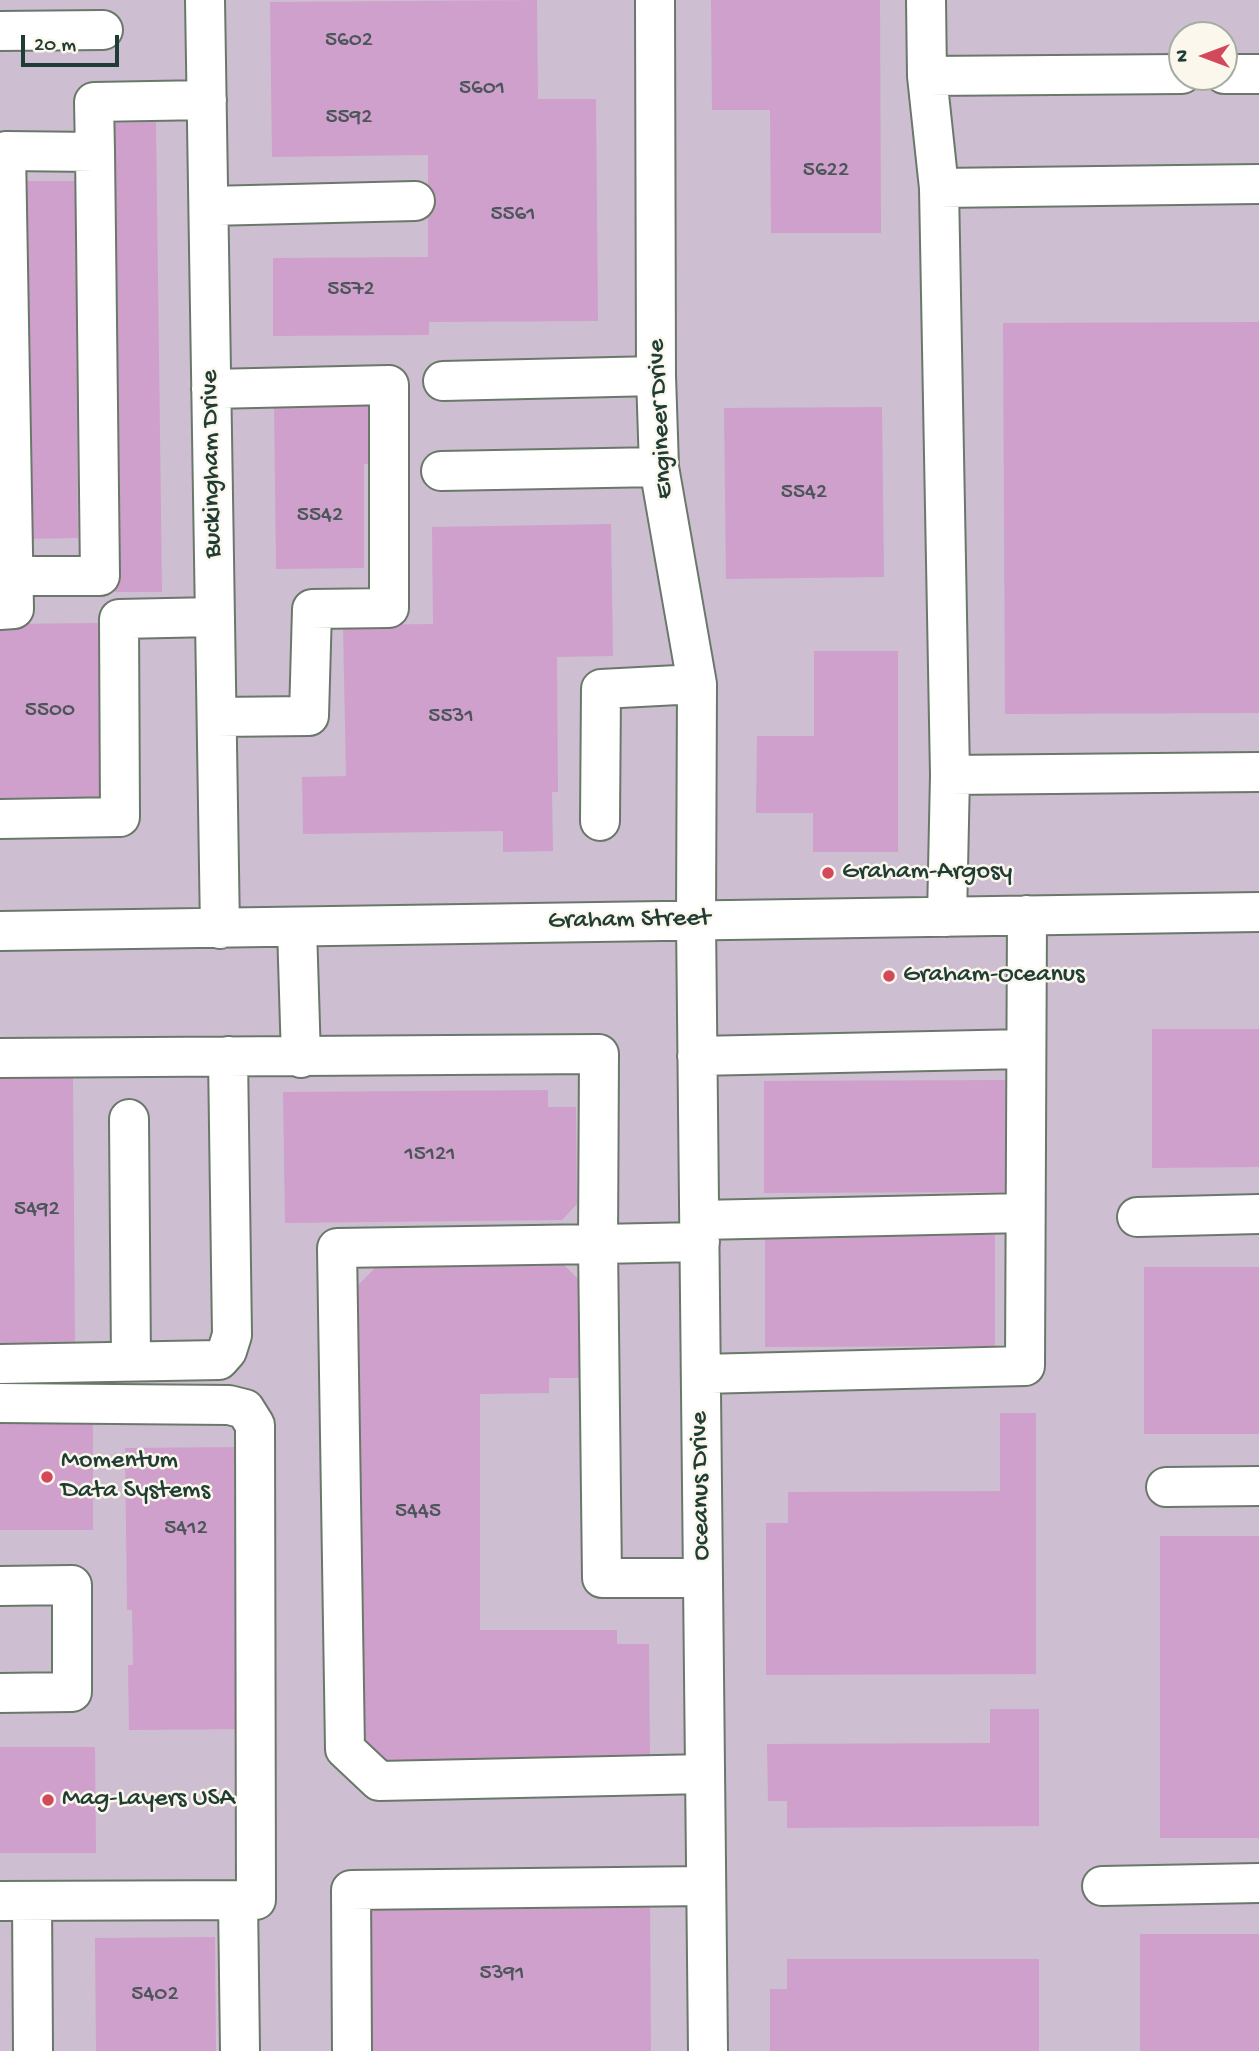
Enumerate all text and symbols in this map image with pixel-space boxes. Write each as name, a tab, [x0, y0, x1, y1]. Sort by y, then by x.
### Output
scale bar	[24, 21, 122, 65]
north arrow	[1168, 21, 1238, 91]
house number: 5602	[325, 27, 373, 55]
text: 20 m	[34, 34, 76, 59]
text: N	[1172, 50, 1195, 62]
house number: 5601	[459, 75, 505, 103]
house number: 5592	[326, 104, 372, 132]
house number: 5622	[803, 157, 849, 185]
house number: 5561	[490, 201, 536, 229]
house number: 5572	[327, 276, 375, 304]
street label: Engineer Drive	[642, 338, 682, 500]
street label: Buckingham Drive	[196, 370, 230, 558]
house number: 5542	[781, 479, 827, 507]
house number: 5542	[297, 502, 343, 530]
house number: 5500	[25, 697, 75, 725]
house number: 5531	[428, 703, 474, 731]
place label: Graham-Argosy	[842, 857, 1012, 889]
marker: Graham-Argosy	[820, 865, 836, 881]
street label: Graham Street	[548, 904, 710, 938]
place label: Graham-Oceanus	[903, 960, 1085, 992]
marker: Graham-Oceanus	[881, 968, 897, 984]
house number: 15121	[404, 1141, 456, 1169]
house number: 5492	[14, 1196, 60, 1224]
street label: Oceanus Drive	[685, 1411, 719, 1561]
place label: Momentum Data Systems	[61, 1446, 210, 1508]
marker: Momentum Data Systems	[39, 1469, 55, 1485]
house number: 5445	[395, 1498, 441, 1526]
house number: 5412	[164, 1515, 208, 1543]
place label: Mag-Layers USA	[62, 1784, 235, 1816]
marker: Mag-Layers USA	[40, 1792, 56, 1808]
house number: 5391	[480, 1960, 524, 1988]
house number: 5402	[131, 1981, 179, 2009]

